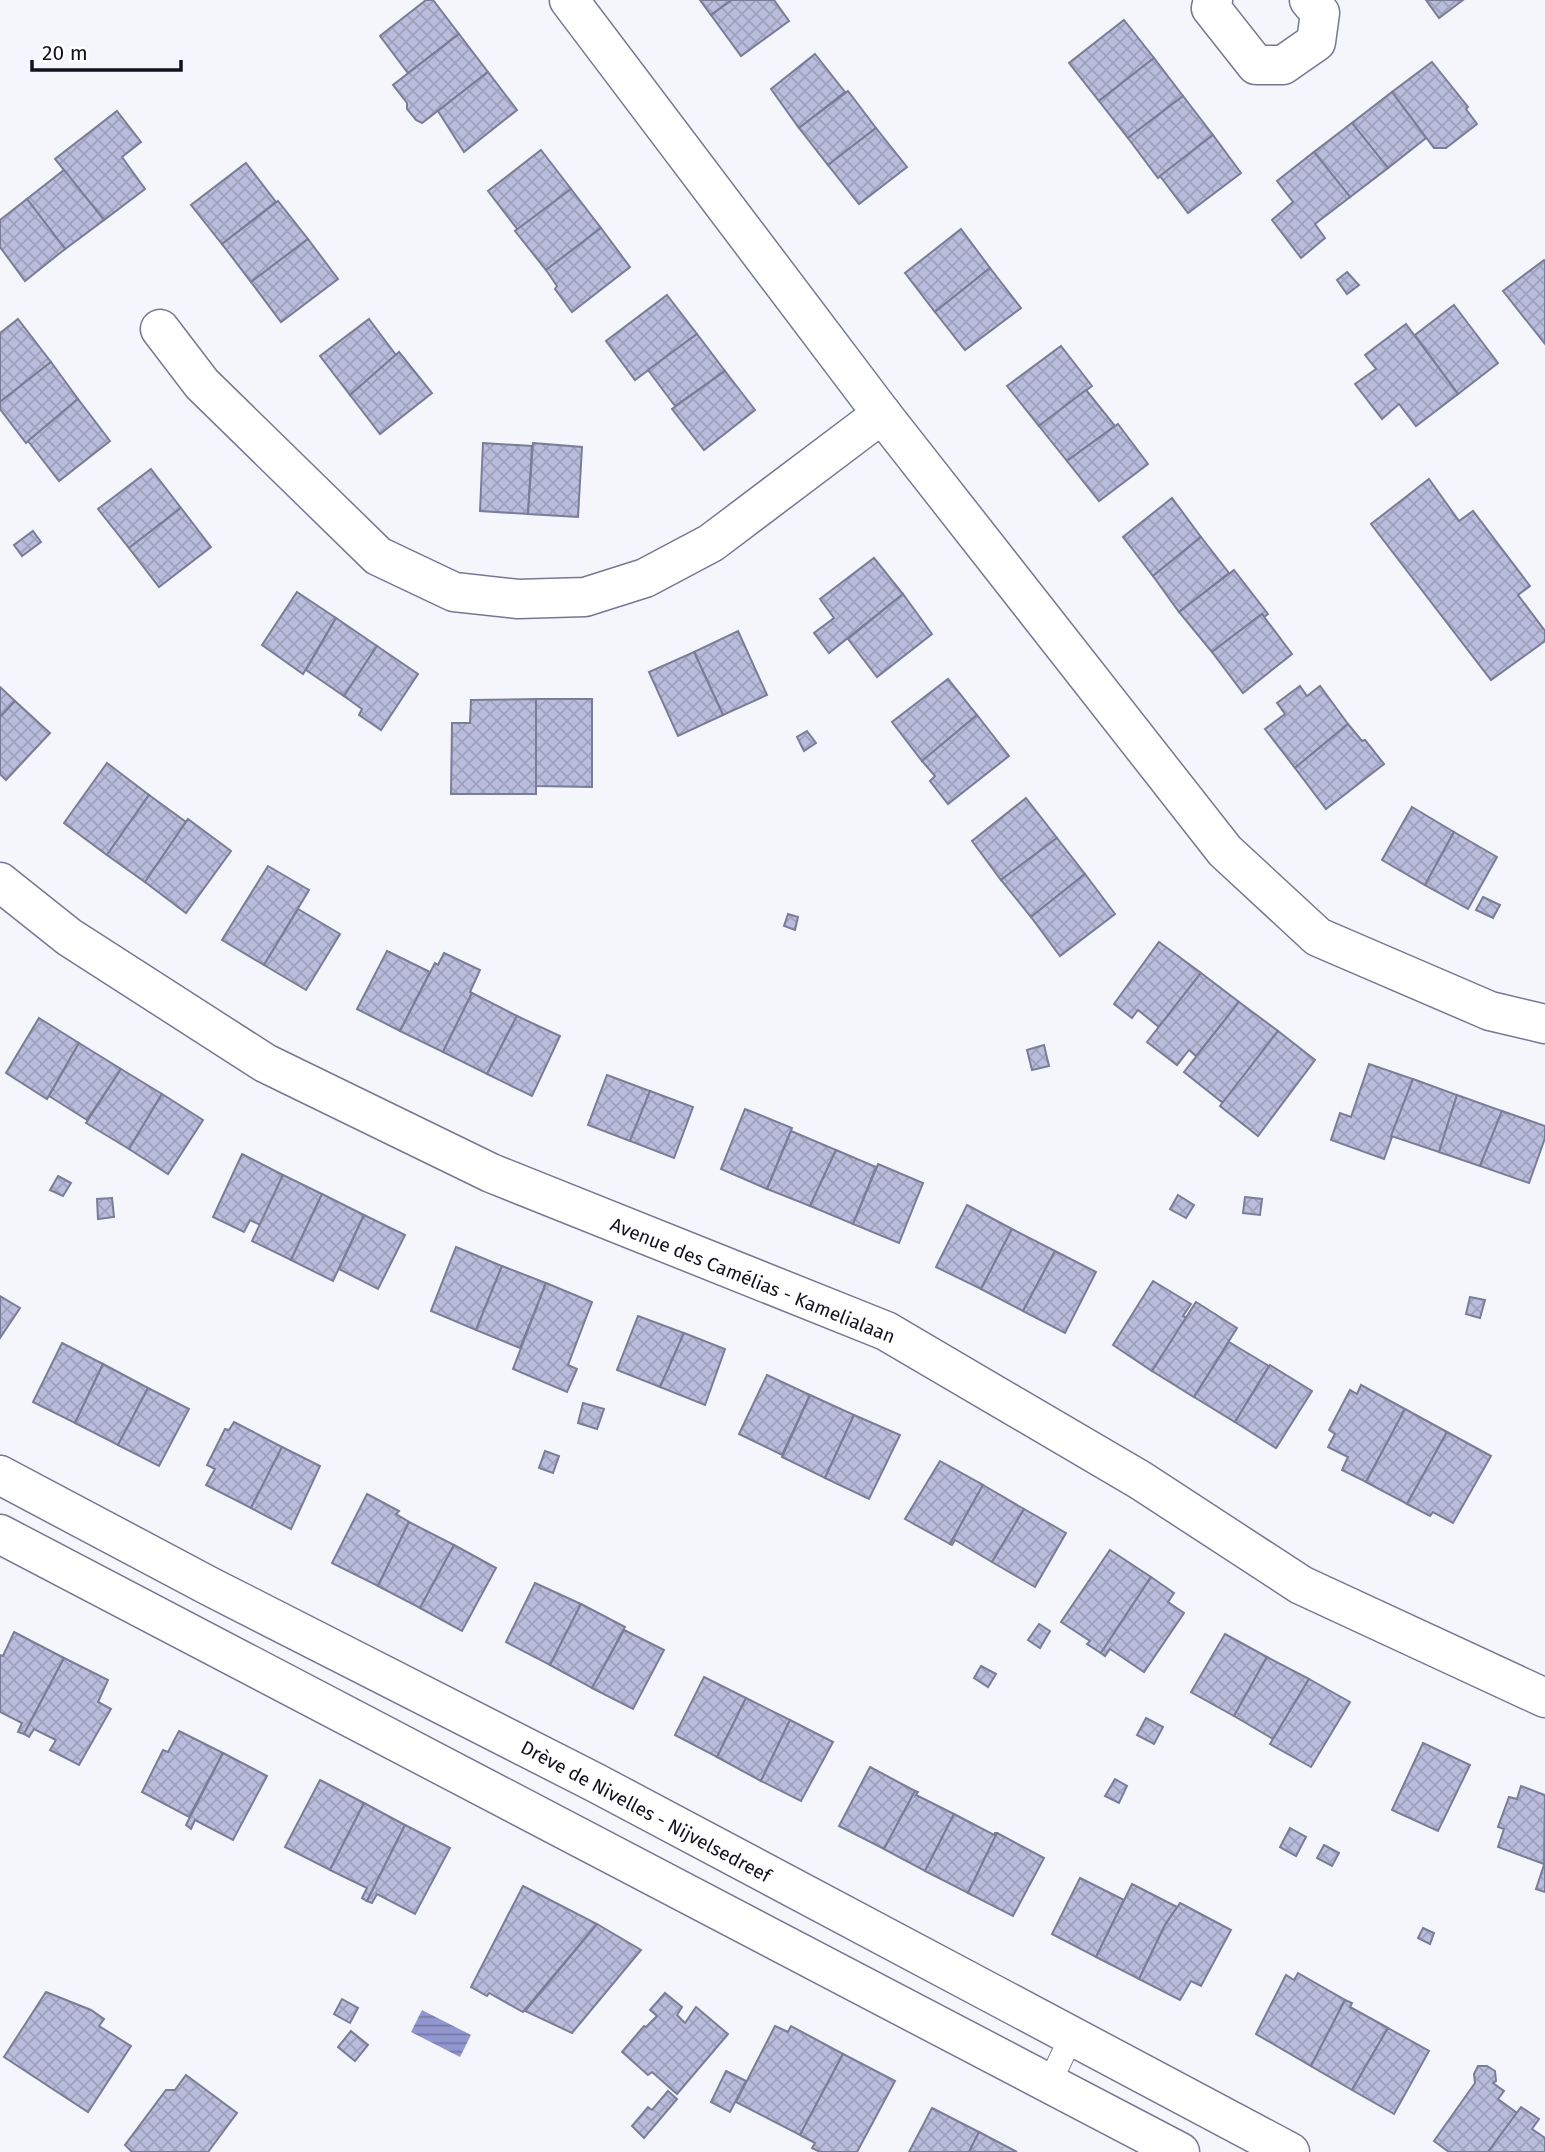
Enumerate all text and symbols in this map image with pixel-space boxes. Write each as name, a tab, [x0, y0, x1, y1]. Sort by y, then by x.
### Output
scale bar	[32, 28, 180, 72]
text: 20 m	[42, 40, 88, 66]
street label: Avenue des Camélias - Kamelialaan	[607, 1213, 899, 1348]
street label: Drève de Nivelles - Nijvelsedreef	[517, 1736, 776, 1888]

